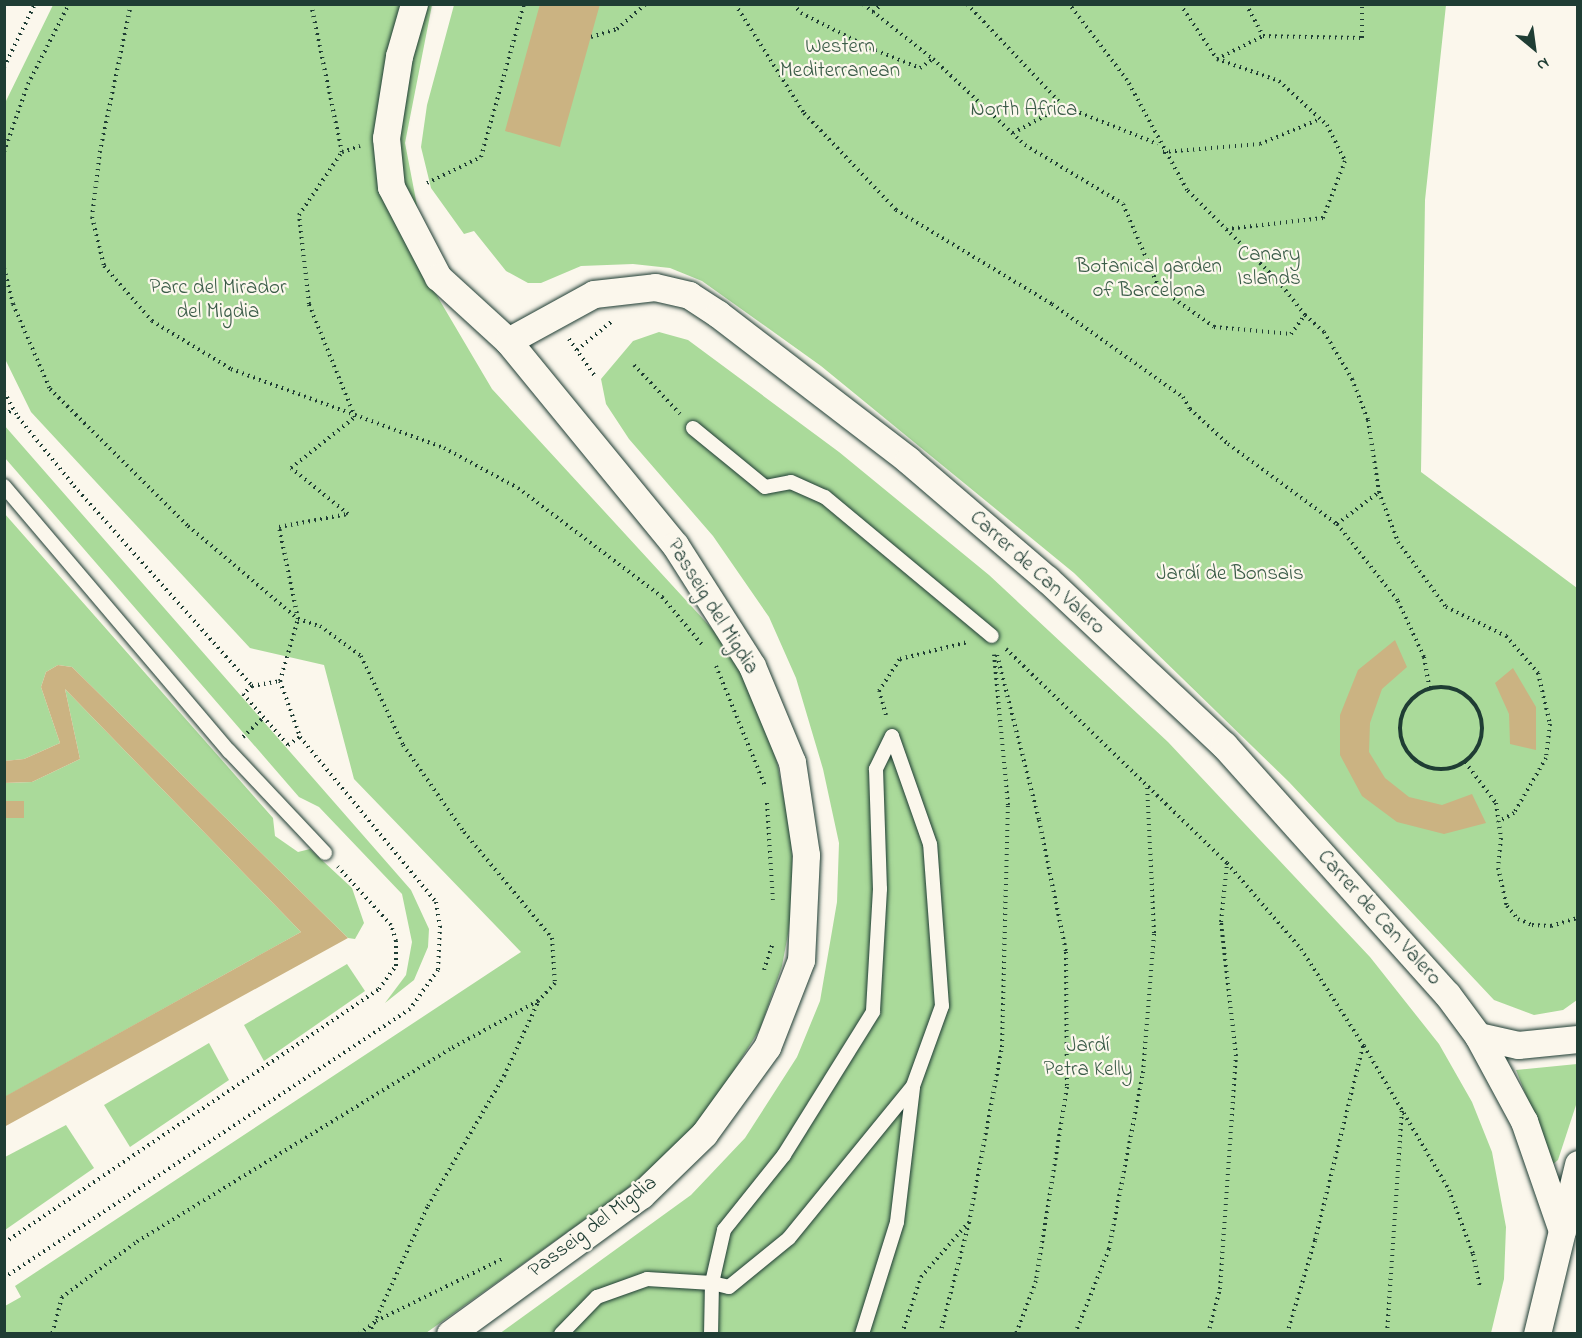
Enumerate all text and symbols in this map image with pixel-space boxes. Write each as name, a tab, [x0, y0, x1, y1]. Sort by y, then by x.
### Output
north arrow	[1504, 18, 1564, 78]
park label: Western Mediterranean	[780, 34, 900, 84]
text: N	[1532, 51, 1553, 77]
park label: North Africa	[971, 97, 1077, 123]
park label: Canary Islands	[1237, 242, 1301, 292]
park label: Botanical garden of Barcelona	[1076, 254, 1222, 304]
park label: Parc del Mirador del Migdia	[150, 275, 286, 325]
street label: Carrer de Can Valero	[964, 506, 1110, 640]
street label: Passeig del Migdia	[660, 535, 764, 679]
park label: Jardí de Bonsais	[1156, 561, 1304, 587]
street label: Carrer de Can Valero	[1312, 845, 1446, 991]
park label: Jardí Petra Kelly	[1044, 1033, 1132, 1083]
street label: Passeig del Migdia	[524, 1170, 662, 1284]

